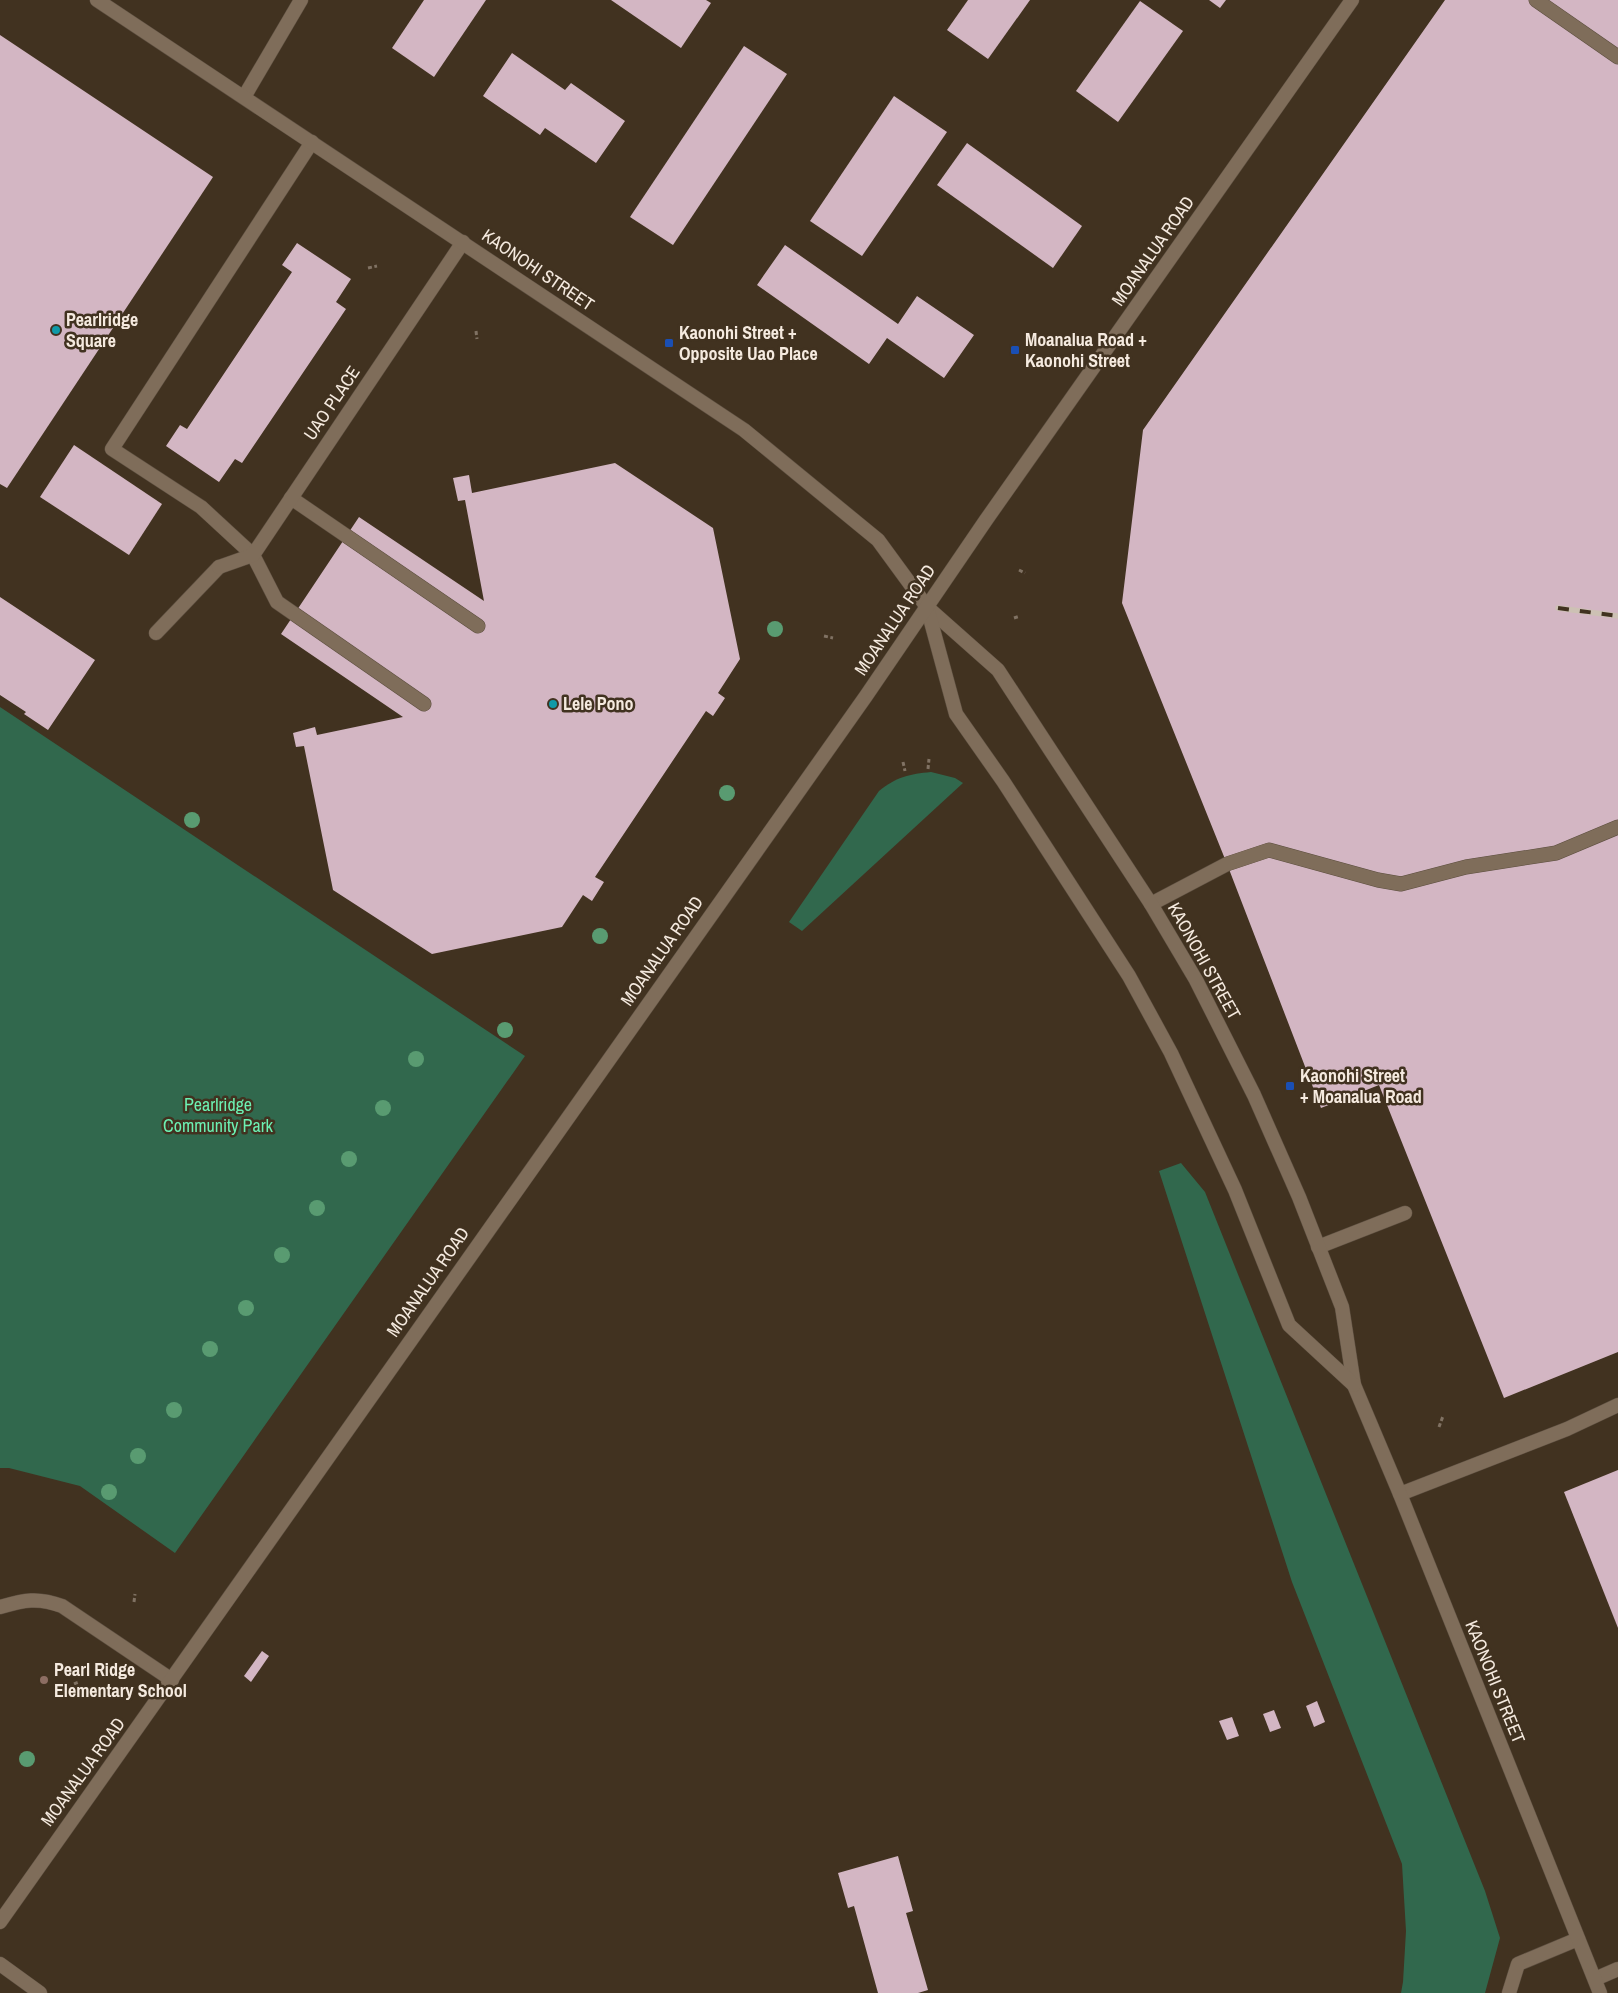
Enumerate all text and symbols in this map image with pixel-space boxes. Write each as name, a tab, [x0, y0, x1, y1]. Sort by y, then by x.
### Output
street label: MOANALUA ROAD	[1105, 191, 1200, 311]
street label: KAONOHI STREET	[477, 223, 599, 316]
place label: Pearlridge Square	[66, 307, 138, 353]
place label: Kaonohi Street + Opposite Uao Place	[679, 320, 818, 366]
marker: Pearlridge Square	[50, 324, 62, 336]
place label: Moanalua Road + Kaonohi Street	[1025, 327, 1147, 373]
marker: Kaonohi Street + Opposite Uao Place	[663, 337, 675, 349]
marker: Moanalua Road + Kaonohi Street	[1009, 344, 1021, 356]
street label: UAO PLACE	[298, 361, 366, 445]
street label: MOANALUA ROAD	[848, 559, 941, 680]
place label: Lele Pono	[563, 691, 634, 716]
marker: Lele Pono	[547, 698, 559, 710]
street label: MOANALUA ROAD	[614, 891, 709, 1011]
street label: KAONOHI STREET	[1162, 898, 1247, 1024]
place label: Kaonohi Street + Moanalua Road	[1300, 1063, 1422, 1109]
marker: Kaonohi Street + Moanalua Road	[1284, 1080, 1296, 1092]
park label: Pearlridge Community Park	[163, 1092, 274, 1138]
street label: MOANALUA ROAD	[380, 1222, 475, 1342]
street label: KAONOHI STREET	[1459, 1617, 1531, 1747]
place label: Pearl Ridge Elementary School	[54, 1657, 187, 1703]
marker: Pearl Ridge Elementary School	[38, 1674, 50, 1686]
street label: MOANALUA ROAD	[35, 1712, 131, 1831]

